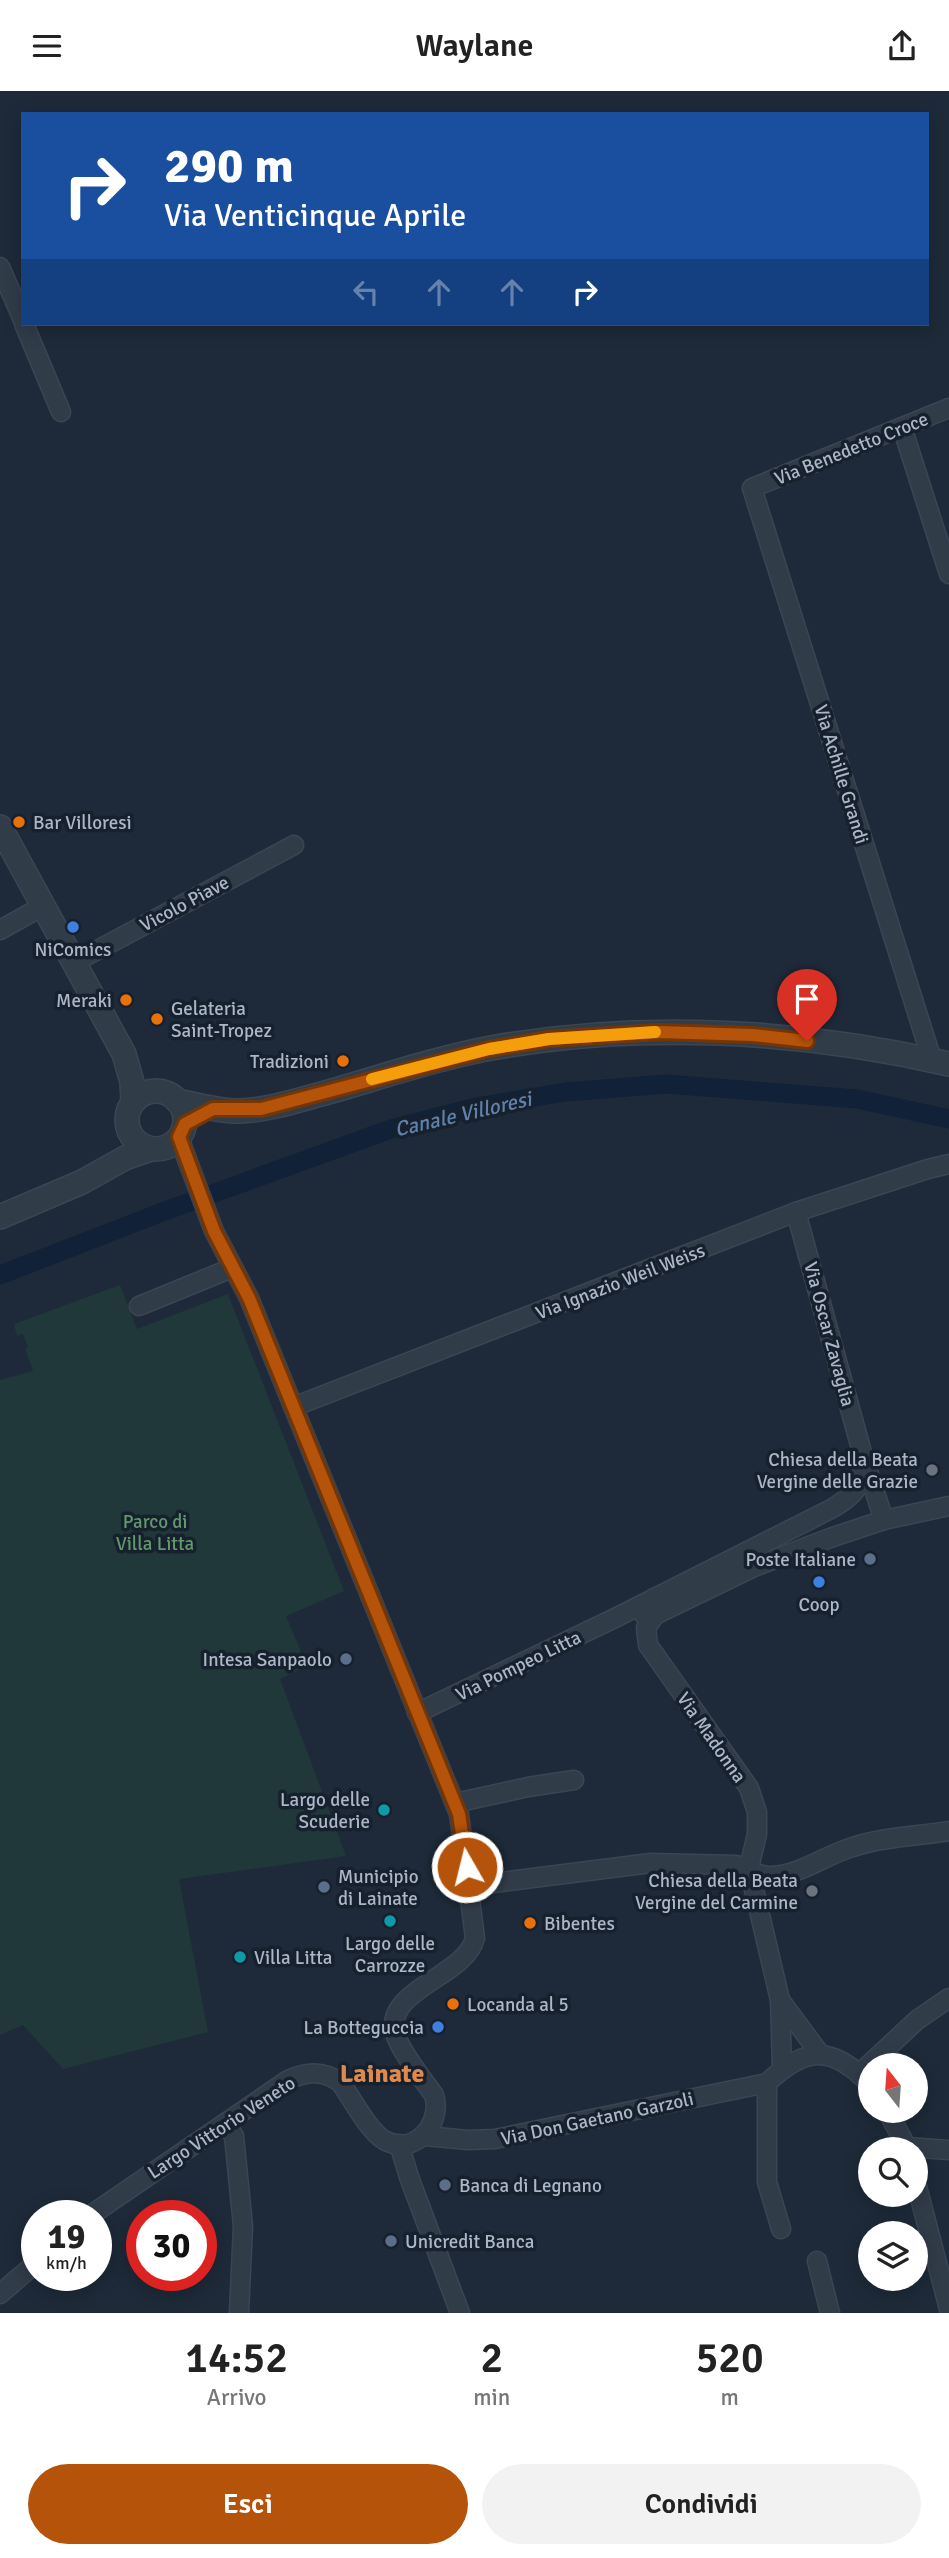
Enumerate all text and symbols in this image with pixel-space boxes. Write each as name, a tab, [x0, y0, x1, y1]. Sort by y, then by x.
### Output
text: Waylane	[416, 26, 533, 65]
icon: menu	[28, 27, 66, 65]
icon: share	[883, 27, 921, 65]
text: 290 m	[164, 136, 294, 196]
icon: right	[49, 140, 140, 231]
text: Via Venticinque Aprile	[164, 196, 466, 235]
icon: left	[347, 273, 385, 311]
icon: ahead	[420, 273, 458, 311]
icon: ahead	[493, 273, 531, 311]
icon: right	[566, 273, 604, 311]
street label: Via Benedetto Croce	[771, 407, 932, 491]
street label: Via Achille Grandi	[808, 702, 874, 847]
place label: Bar Villoresi	[33, 811, 132, 835]
marker: Bar Villoresi	[11, 814, 27, 830]
street label: Vicolo Piave	[136, 870, 233, 937]
marker: NiComics	[65, 919, 81, 935]
place label: NiComics	[35, 938, 111, 962]
pin	[777, 969, 837, 1041]
icon: arrive	[788, 980, 826, 1018]
place label: Meraki	[56, 989, 112, 1013]
marker: Meraki	[118, 992, 134, 1008]
place label: Gelateria Saint-Tropez	[171, 997, 272, 1043]
marker: Gelateria Saint-Tropez	[149, 1011, 165, 1027]
place label: Tradizioni	[250, 1050, 329, 1074]
marker: Tradizioni	[335, 1053, 351, 1069]
water label: Canale Villoresi	[392, 1085, 536, 1142]
street label: Via Ignazio Weil Weiss	[532, 1239, 709, 1325]
street label: Via Oscar Zavaglia	[798, 1259, 860, 1409]
place label: Chiesa della Beata Vergine delle Grazie	[757, 1448, 918, 1494]
marker: Chiesa della Beata Vergine delle Grazie	[924, 1462, 940, 1478]
park label: Parco di Villa Litta	[116, 1510, 194, 1556]
place label: Poste Italiane	[745, 1548, 856, 1572]
marker: Poste Italiane	[862, 1551, 878, 1567]
marker: Coop	[811, 1574, 827, 1590]
place label: Coop	[798, 1593, 840, 1617]
street label: Via Pompeo Litta	[452, 1625, 585, 1707]
place label: Intesa Sanpaolo	[203, 1648, 332, 1672]
marker: Intesa Sanpaolo	[338, 1651, 354, 1667]
street label: Via Madonna	[671, 1688, 751, 1788]
place label: Largo delle Scuderie	[280, 1788, 370, 1834]
marker: Largo delle Scuderie	[376, 1802, 392, 1818]
position arrow	[430, 1830, 504, 1904]
place label: Municipio di Lainate	[338, 1865, 419, 1911]
place label: Chiesa della Beata Vergine del Carmine	[635, 1869, 798, 1915]
marker: Municipio di Lainate	[316, 1879, 332, 1895]
marker: Chiesa della Beata Vergine del Carmine	[804, 1883, 820, 1899]
place label: Bibentes	[544, 1912, 615, 1936]
marker: Largo delle Carrozze	[382, 1913, 398, 1929]
marker: Bibentes	[522, 1915, 538, 1931]
place label: Largo delle Carrozze	[345, 1932, 435, 1978]
place label: Villa Litta	[254, 1946, 332, 1970]
marker: Villa Litta	[232, 1949, 248, 1965]
place label: Locanda al 5	[467, 1993, 569, 2017]
marker: Locanda al 5	[445, 1996, 461, 2012]
place label: La Botteguccia	[303, 2016, 424, 2040]
marker: La Botteguccia	[430, 2019, 446, 2035]
north arrow	[858, 2053, 928, 2123]
map controls	[858, 2053, 928, 2291]
district label: Lainate	[340, 2058, 424, 2090]
street label: Largo Vittorio Veneto	[143, 2071, 300, 2185]
street label: Via Don Gaetano Garzoli	[499, 2087, 696, 2151]
button: search	[858, 2137, 928, 2207]
place label: Banca di Legnano	[459, 2174, 602, 2198]
marker: Banca di Legnano	[437, 2177, 453, 2193]
speed limit sign: 30	[126, 2200, 217, 2291]
text: 19	[48, 2215, 85, 2258]
button: layers	[858, 2221, 928, 2291]
place label: Unicredit Banca	[405, 2230, 534, 2254]
marker: Unicredit Banca	[383, 2233, 399, 2249]
text: km/h	[46, 2252, 87, 2274]
text: 14:52	[185, 2333, 288, 2384]
text: 2	[480, 2333, 503, 2384]
text: 520	[696, 2333, 764, 2384]
text: Arrivo	[207, 2383, 266, 2412]
text: min	[473, 2383, 510, 2412]
text: m	[720, 2383, 739, 2412]
button: Esci	[28, 2464, 468, 2544]
button: Condividi	[482, 2464, 921, 2544]

